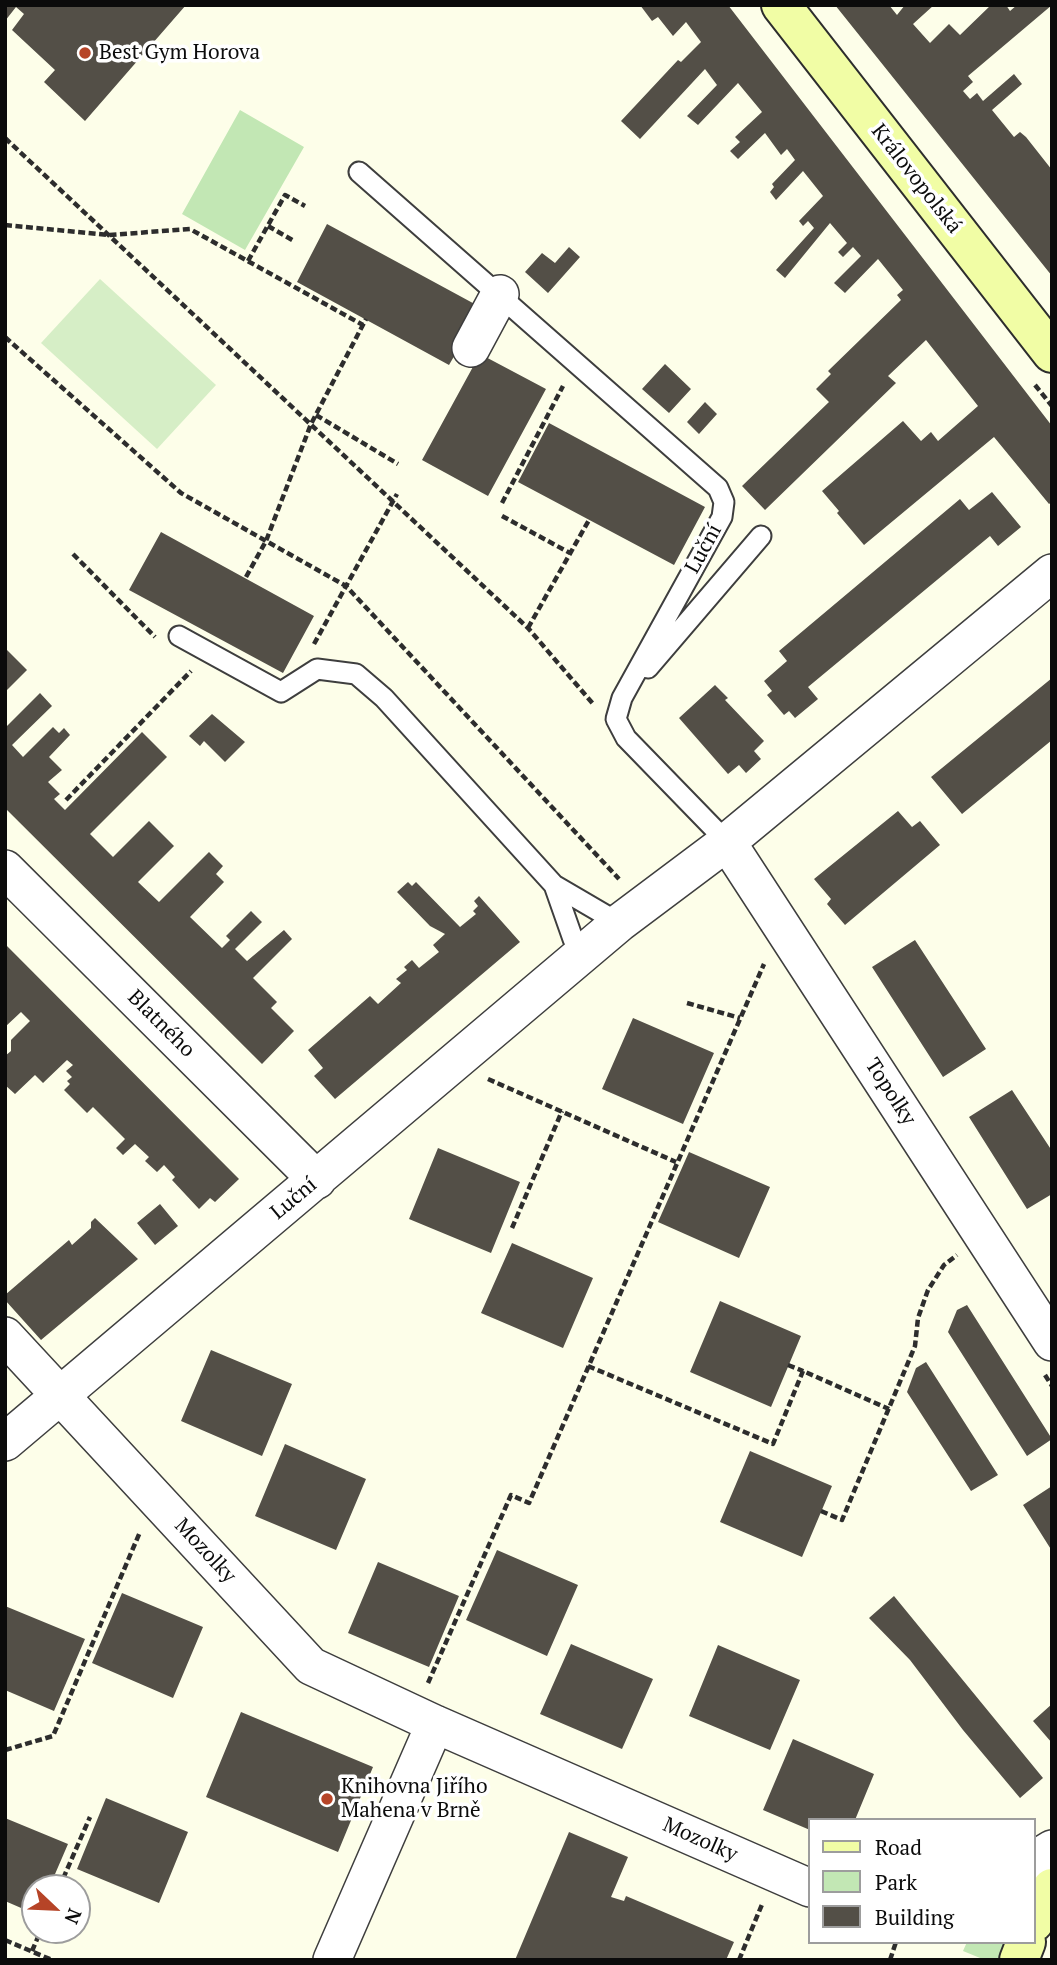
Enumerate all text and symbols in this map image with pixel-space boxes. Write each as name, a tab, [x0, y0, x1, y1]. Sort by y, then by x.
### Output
place label: Best Gym Horova	[99, 40, 260, 66]
marker: Best Gym Horova	[77, 45, 93, 61]
street label: Královopolská	[865, 119, 967, 239]
street label: Luční	[680, 520, 728, 578]
street label: Blatného	[122, 985, 200, 1063]
street label: Topolky	[859, 1054, 921, 1130]
street label: Luční	[266, 1173, 322, 1225]
street label: Mozolky	[169, 1514, 241, 1588]
place label: Knihovna Jiřího Mahena v Brně	[341, 1774, 488, 1824]
marker: Knihovna Jiřího Mahena v Brně	[319, 1791, 335, 1807]
street label: Mozolky	[659, 1812, 741, 1868]
legend	[808, 1818, 1036, 1944]
text: Road	[875, 1833, 922, 1861]
text: Park	[875, 1868, 917, 1896]
north arrow	[21, 1874, 91, 1944]
text: Building	[875, 1903, 954, 1931]
text: N	[60, 1905, 88, 1928]

